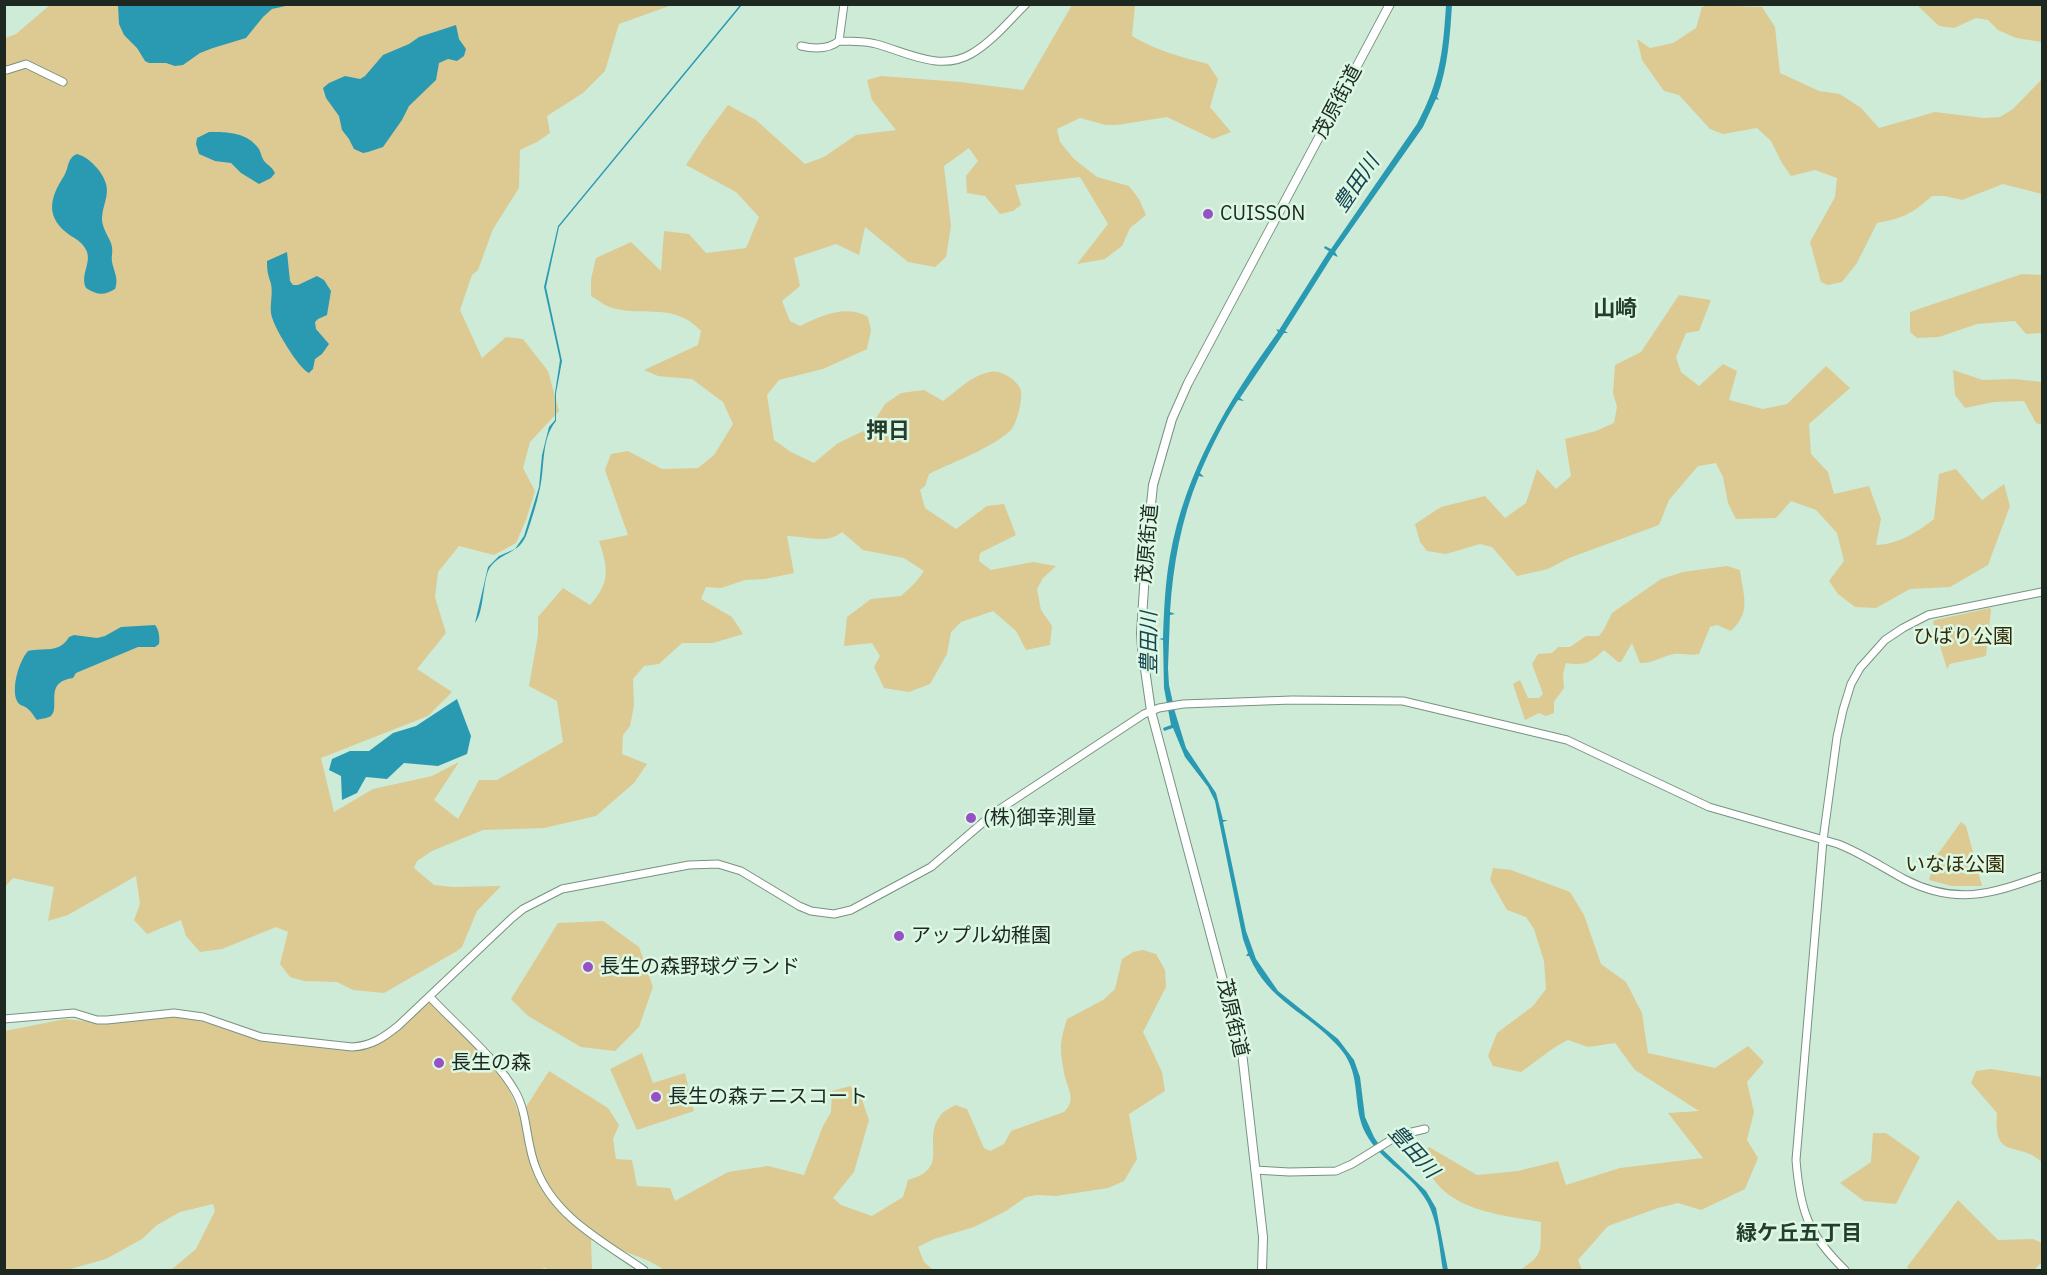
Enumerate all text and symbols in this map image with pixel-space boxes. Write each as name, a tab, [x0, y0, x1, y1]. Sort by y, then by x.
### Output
street label: 茂原街道	[1309, 61, 1367, 143]
water label: 豊田川	[1329, 151, 1385, 217]
place label: CUISSON	[1220, 202, 1305, 226]
marker: CUISSON	[1201, 207, 1215, 221]
district label: 山崎	[1593, 297, 1637, 323]
district label: 押日	[866, 419, 910, 445]
street label: 茂原街道	[1133, 503, 1163, 585]
water label: 豊田川	[1137, 612, 1163, 674]
park label: ひばり公園	[1913, 625, 2013, 649]
place label: (株)御幸測量	[983, 806, 1096, 830]
marker: (株)御幸測量	[964, 811, 978, 825]
park label: いなほ公園	[1905, 853, 2005, 877]
place label: アップル幼稚園	[911, 924, 1051, 948]
marker: アップル幼稚園	[892, 929, 906, 943]
place label: 長生の森野球グランド	[600, 955, 800, 979]
marker: 長生の森野球グランド	[581, 960, 595, 974]
street label: 茂原街道	[1211, 976, 1253, 1060]
place label: 長生の森	[451, 1051, 531, 1075]
marker: 長生の森	[432, 1056, 446, 1070]
place label: 長生の森テニスコート	[668, 1085, 868, 1109]
marker: 長生の森テニスコート	[649, 1090, 663, 1104]
water label: 豊田川	[1383, 1120, 1443, 1184]
district label: 緑ケ丘五丁目	[1736, 1221, 1862, 1247]

